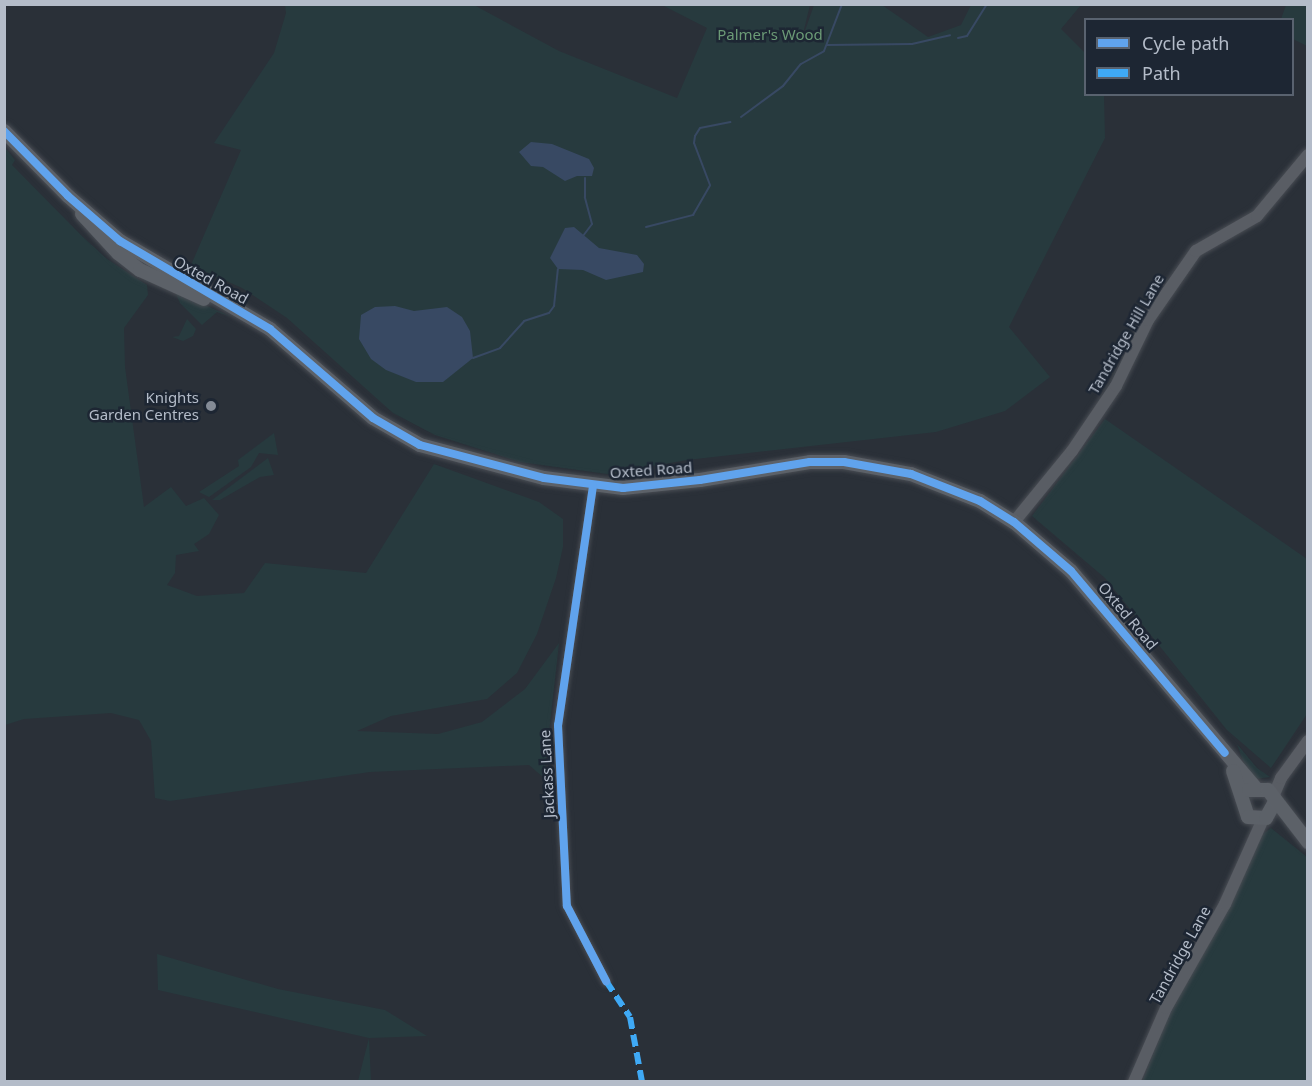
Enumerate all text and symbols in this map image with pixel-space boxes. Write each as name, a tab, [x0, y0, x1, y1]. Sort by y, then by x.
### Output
legend	[1084, 18, 1294, 96]
park label: Palmer's Wood	[717, 26, 823, 44]
text: Cycle path	[1142, 31, 1229, 55]
text: Path	[1142, 61, 1181, 85]
street label: Oxted Road	[170, 252, 252, 308]
street label: Tandridge Hill Lane	[1084, 271, 1168, 397]
place label: Knights Garden Centres	[89, 388, 199, 423]
marker: Knights Garden Centres	[204, 399, 218, 413]
street label: Oxted Road	[609, 458, 693, 482]
street label: Oxted Road	[1095, 579, 1161, 653]
street label: Jackass Lane	[536, 729, 558, 819]
street label: Tandridge Lane	[1146, 903, 1214, 1007]

